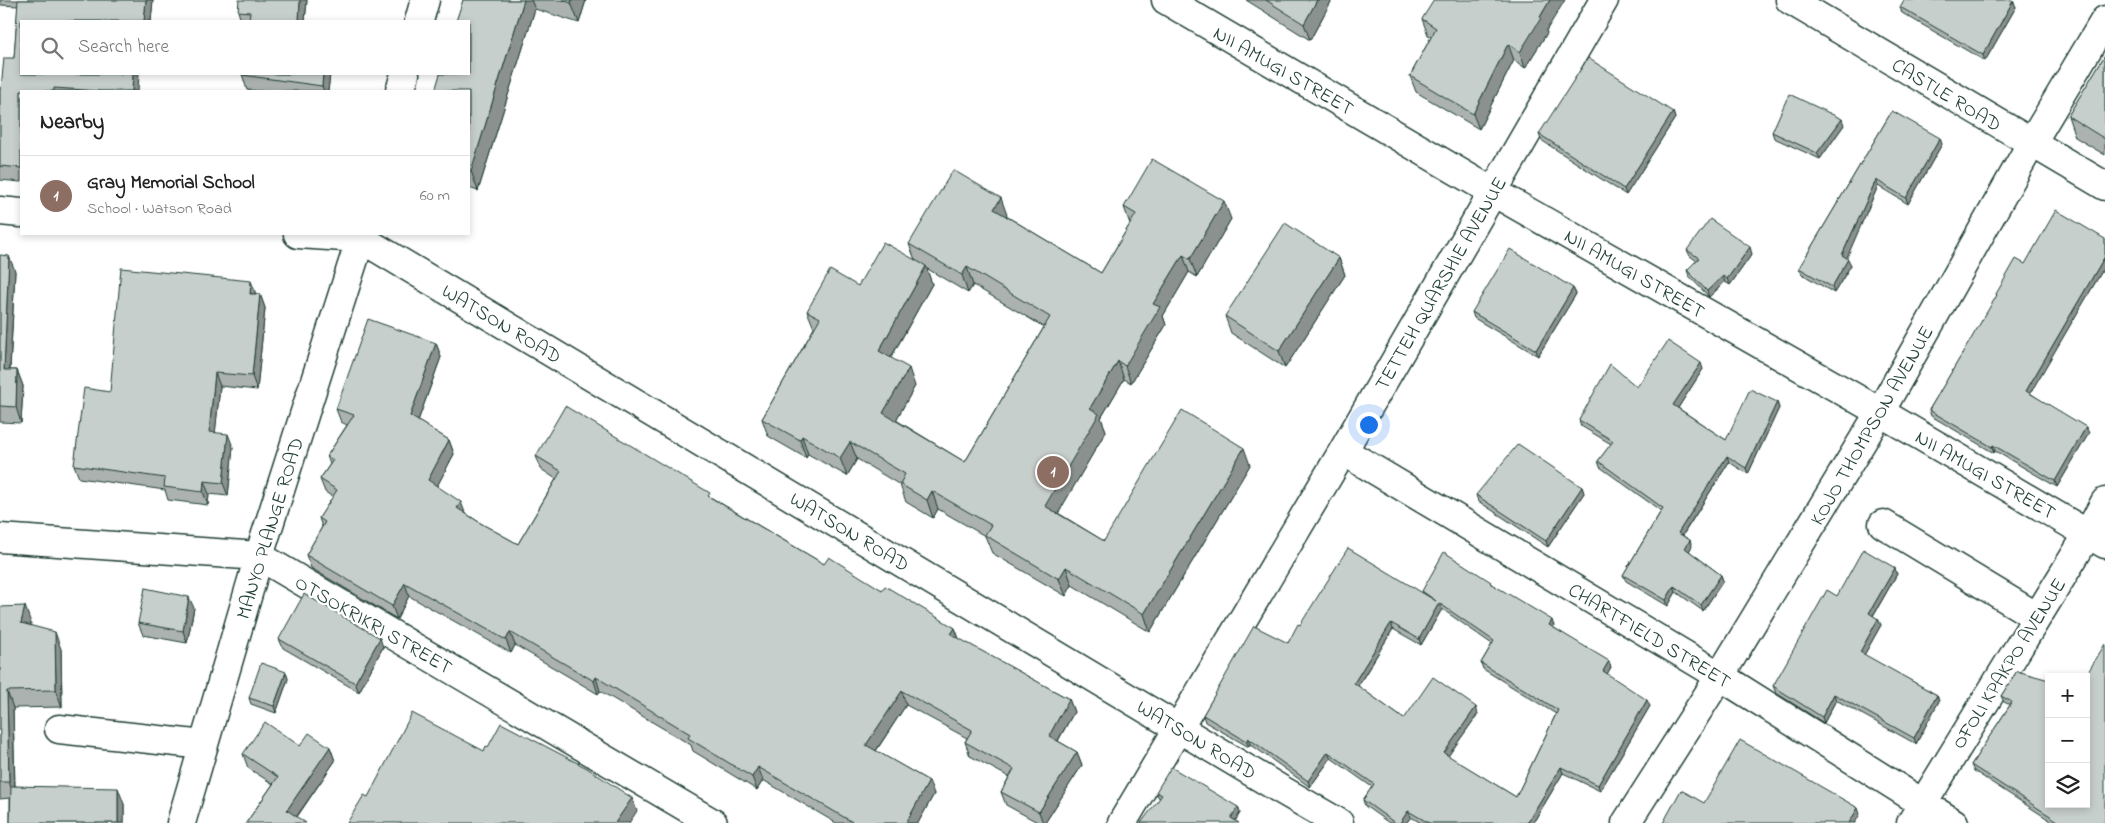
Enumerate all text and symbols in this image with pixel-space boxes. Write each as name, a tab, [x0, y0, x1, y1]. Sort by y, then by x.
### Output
search box	[20, 20, 470, 75]
street label: NII AMUGI STREET	[1207, 20, 1359, 124]
icon: search	[38, 34, 66, 62]
text: Search here	[78, 34, 169, 61]
street label: CASTLE ROAD	[1885, 52, 2006, 140]
text: Nearby	[40, 108, 104, 138]
text: Gray Memorial School	[87, 170, 255, 197]
street label: TETTEH QUARSHIE AVENUE	[1369, 172, 1515, 397]
text: 1	[53, 184, 59, 208]
text: 60 m	[420, 184, 450, 208]
text: School · Watson Road	[87, 197, 232, 221]
street label: NII AMUGI STREET	[1558, 223, 1710, 327]
street label: WATSON ROAD	[435, 278, 566, 372]
street label: KOJO THOMPSON AVENUE	[1804, 321, 1942, 531]
your location	[1356, 412, 1382, 438]
street label: NII AMUGI STREET	[1909, 424, 2061, 528]
street label: MANYO PLANGE ROAD	[230, 434, 313, 623]
pin: 1	[1037, 453, 1069, 491]
street label: WATSON ROAD	[783, 486, 914, 580]
street label: OTSOKRIKRI STREET	[289, 569, 457, 683]
street label: OFOLI KPAKPO AVENUE	[1946, 573, 2075, 756]
street label: CHARTFIELD STREET	[1562, 577, 1736, 697]
map controls	[2045, 673, 2090, 808]
button: +	[2045, 673, 2090, 718]
street label: WATSON ROAD	[1130, 694, 1261, 788]
button: −	[2045, 718, 2090, 763]
button: layers	[2045, 763, 2090, 808]

